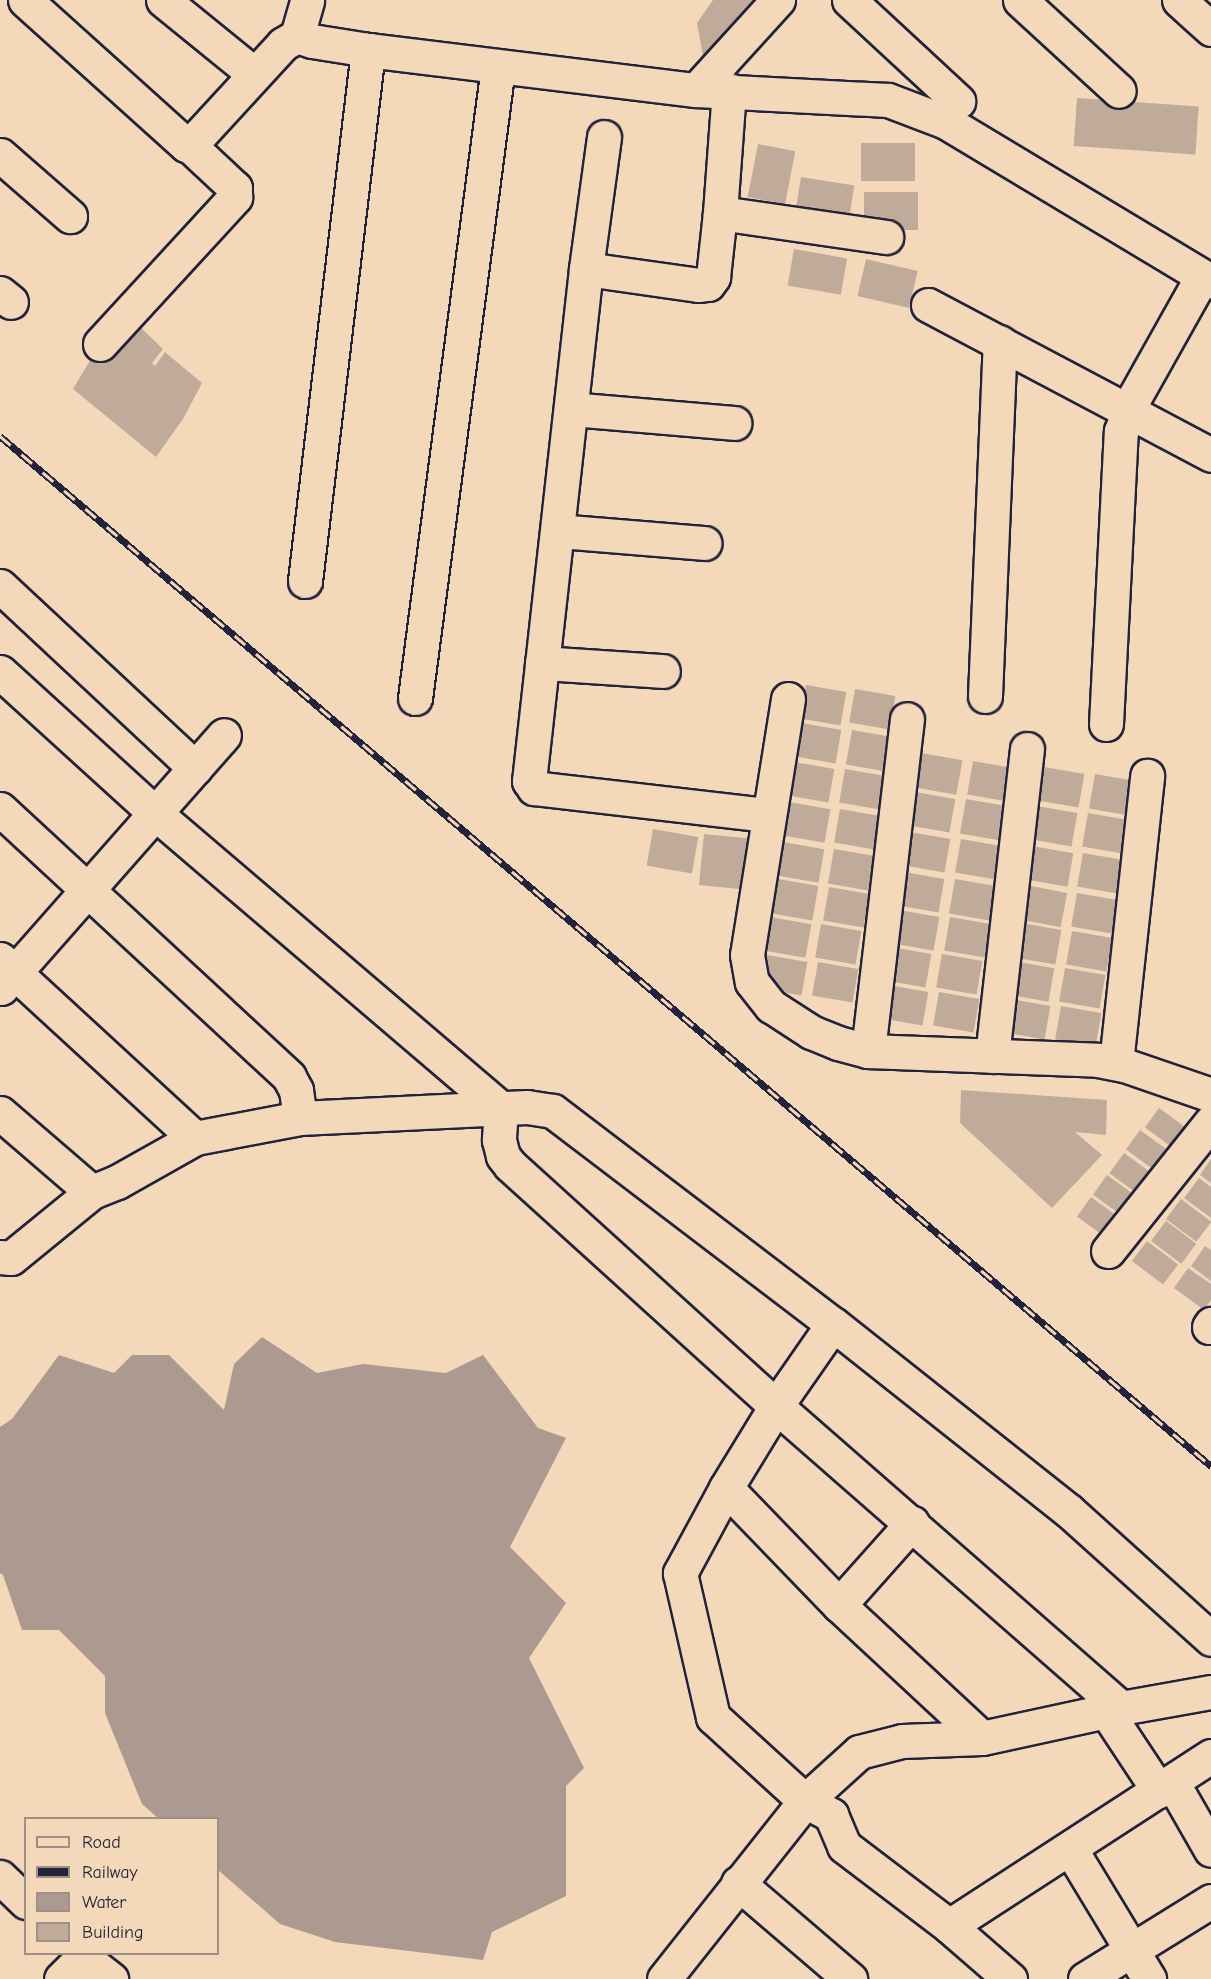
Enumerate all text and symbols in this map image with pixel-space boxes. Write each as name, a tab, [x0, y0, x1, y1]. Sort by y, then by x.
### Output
legend	[24, 1817, 219, 1955]
text: Road	[82, 1832, 121, 1853]
text: Railway	[82, 1862, 138, 1883]
text: Water	[82, 1892, 126, 1913]
text: Building	[82, 1922, 144, 1943]

